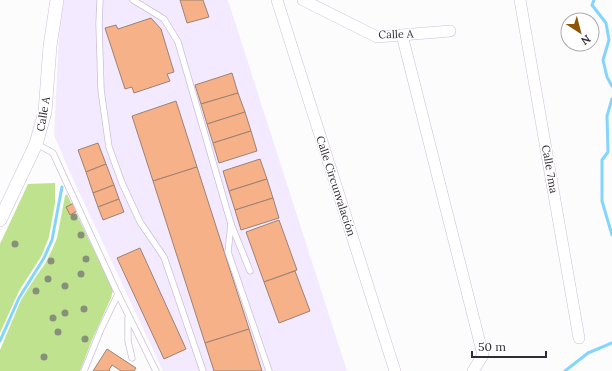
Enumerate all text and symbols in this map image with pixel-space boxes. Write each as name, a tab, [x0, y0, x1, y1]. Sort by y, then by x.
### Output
north arrow	[560, 12, 600, 52]
street label: Calle A	[378, 26, 415, 42]
text: N	[578, 32, 593, 49]
street label: Calle A	[33, 94, 53, 132]
street label: Calle Circunvalación	[313, 134, 359, 238]
street label: Calle 7ma	[539, 144, 561, 195]
scale bar	[472, 333, 546, 359]
text: 50 m	[478, 339, 506, 354]

